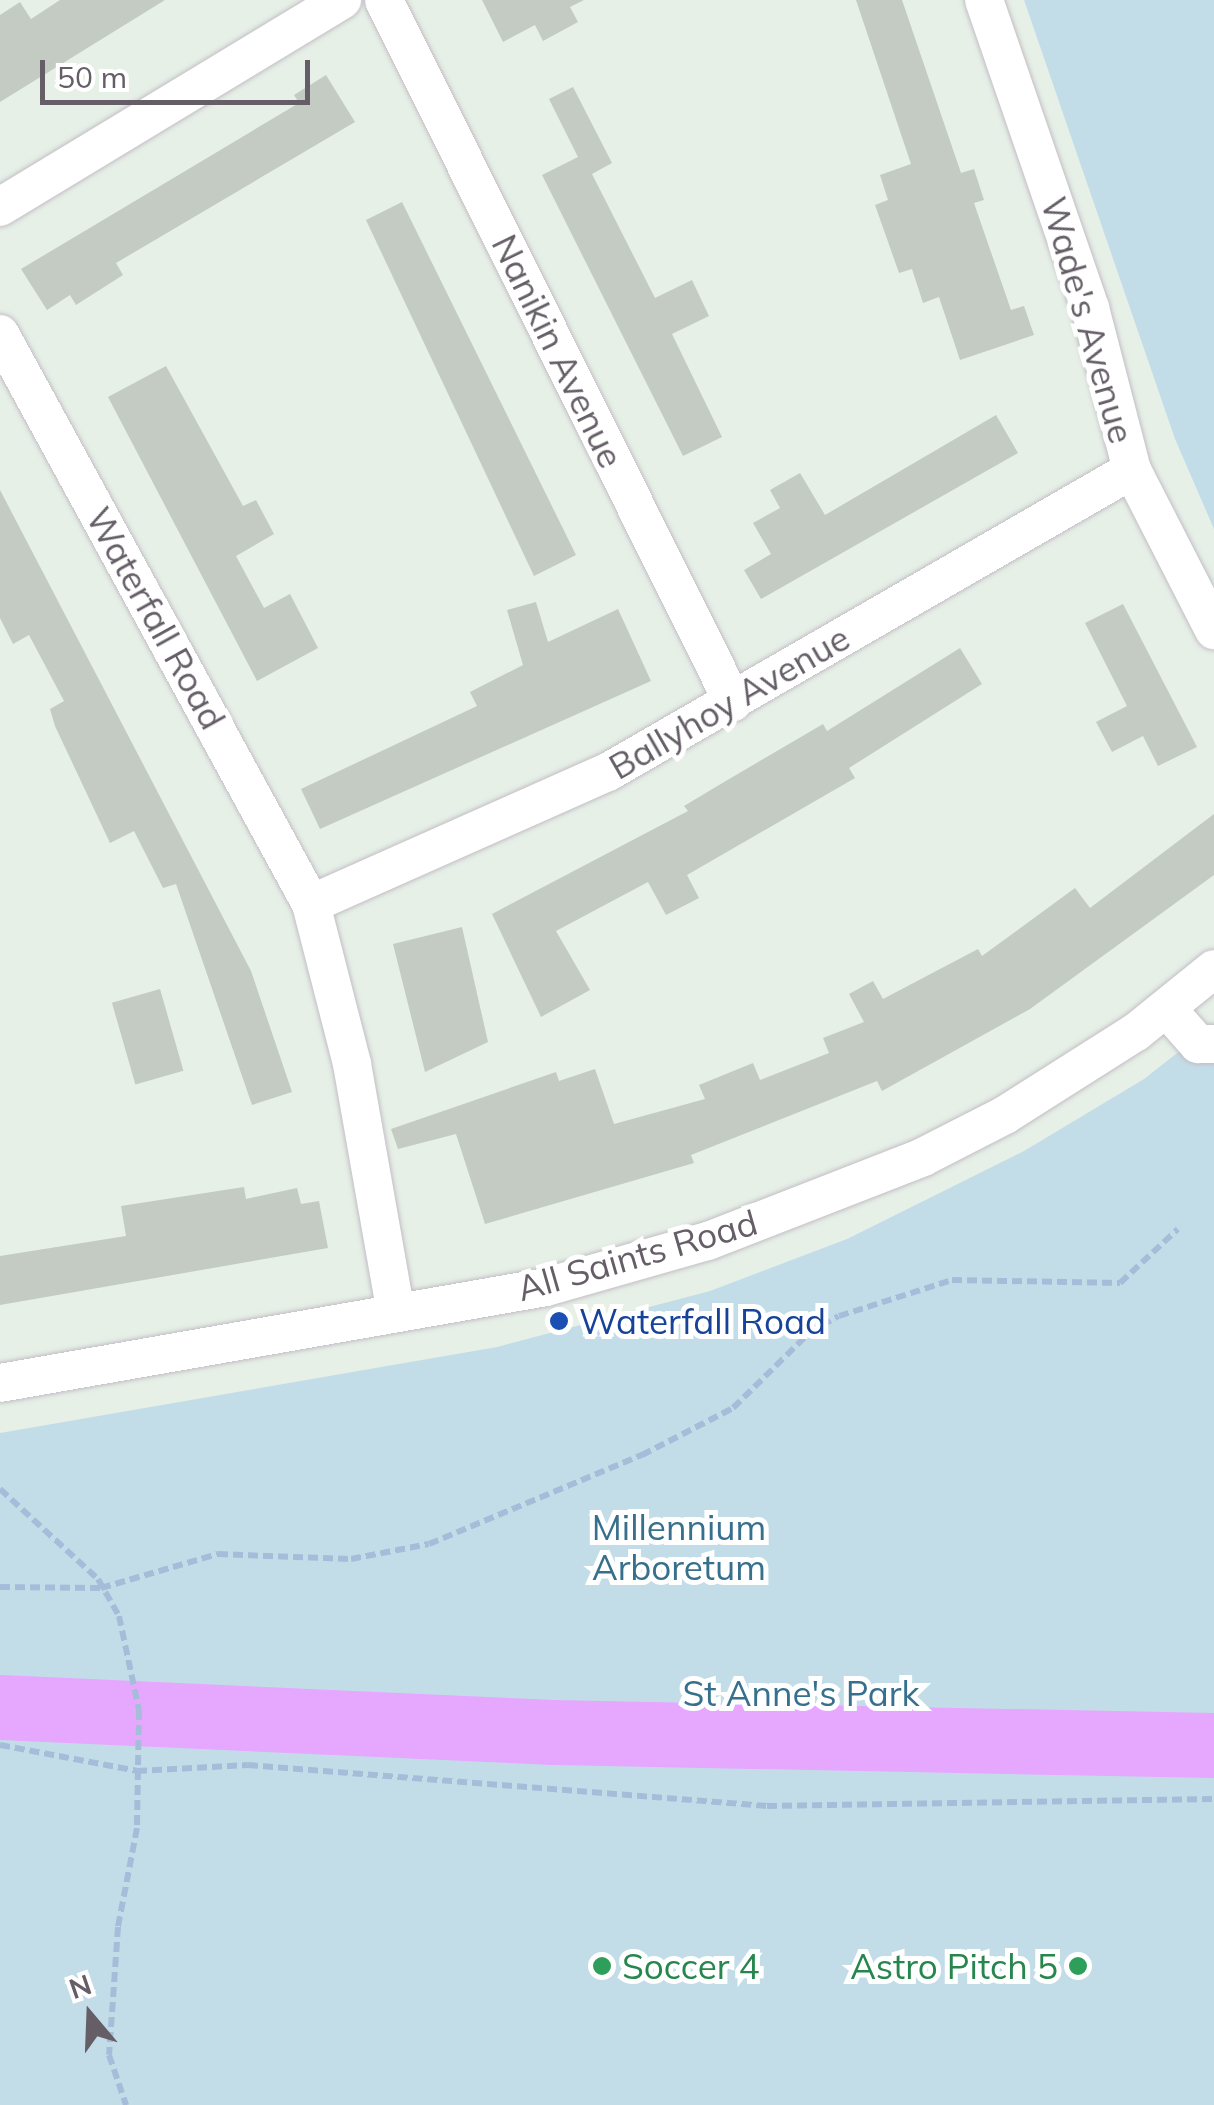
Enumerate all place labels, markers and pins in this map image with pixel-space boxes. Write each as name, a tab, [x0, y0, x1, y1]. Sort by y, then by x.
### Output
place label: Waterfall Road	[579, 1300, 826, 1342]
marker: Waterfall Road	[548, 1310, 570, 1332]
place label: Soccer 4	[622, 1945, 760, 1987]
place label: Astro Pitch 5	[850, 1945, 1058, 1987]
marker: Soccer 4	[591, 1955, 613, 1977]
marker: Astro Pitch 5	[1067, 1955, 1089, 1977]

